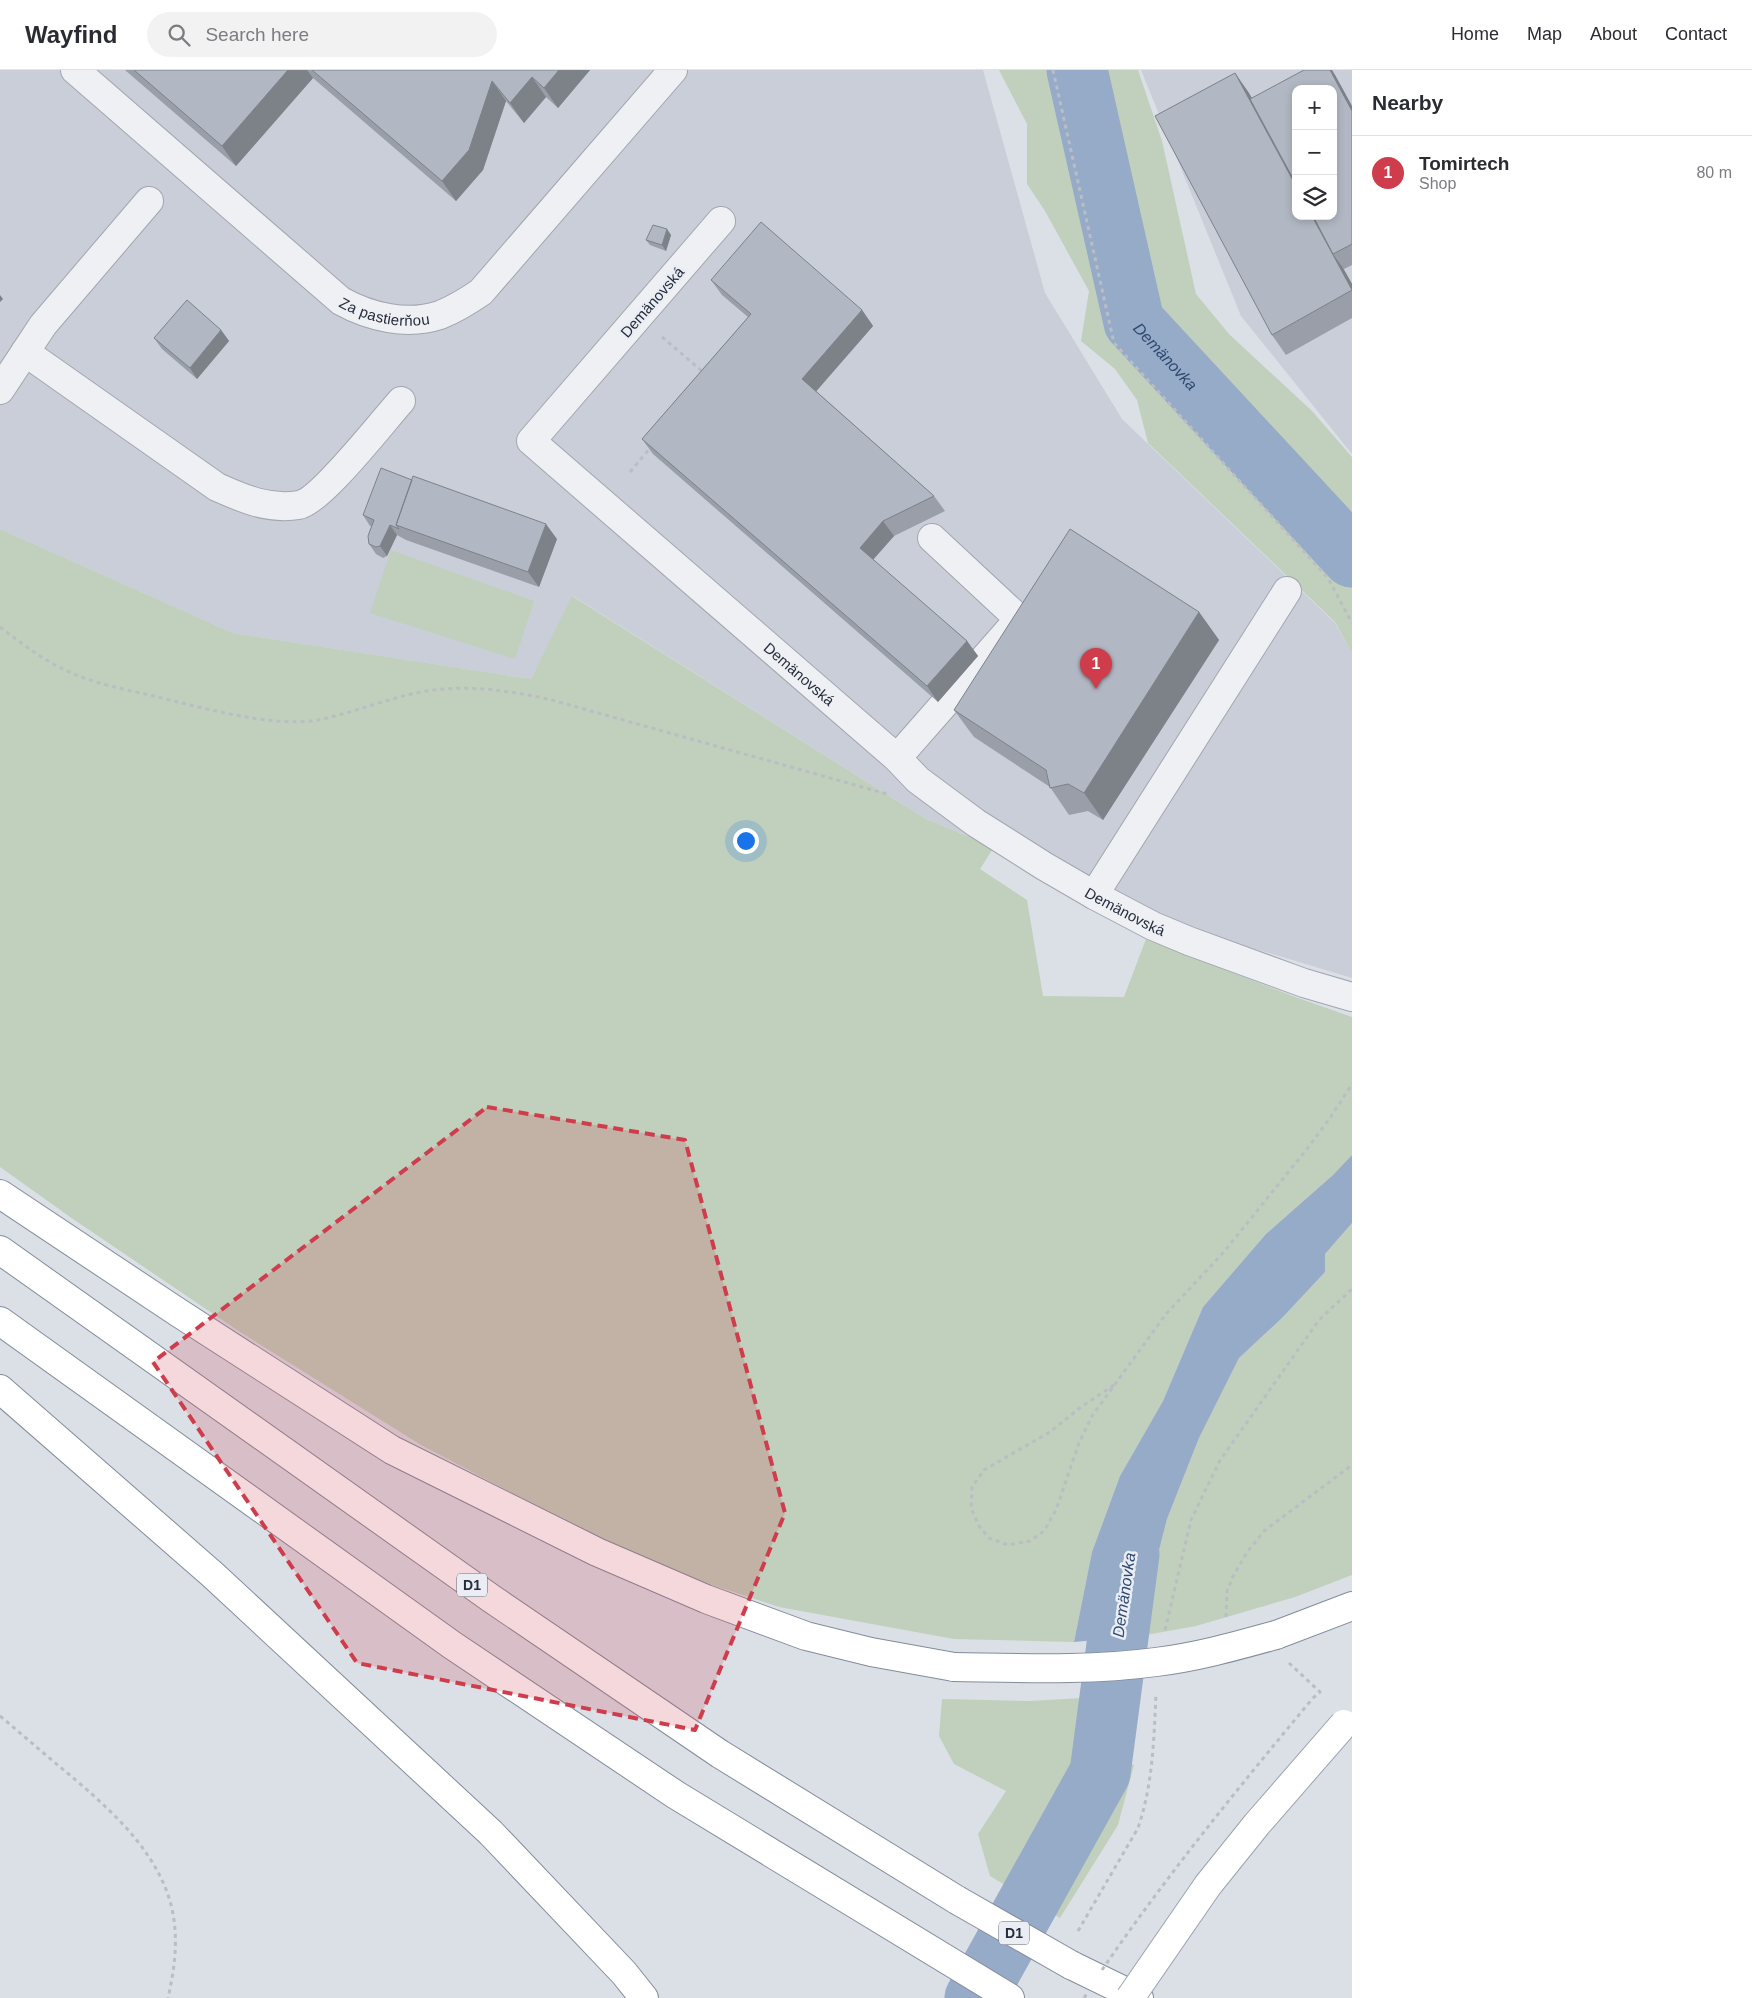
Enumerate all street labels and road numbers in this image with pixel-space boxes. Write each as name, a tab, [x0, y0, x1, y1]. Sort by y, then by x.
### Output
street label: Demänovská	[617, 263, 688, 341]
street label: Za pastierňou	[337, 293, 431, 328]
street label: Demänovská	[761, 639, 839, 709]
street label: Demänovská	[1082, 883, 1168, 939]
road number: D1	[457, 1574, 487, 1596]
road number: D1	[999, 1922, 1029, 1945]

